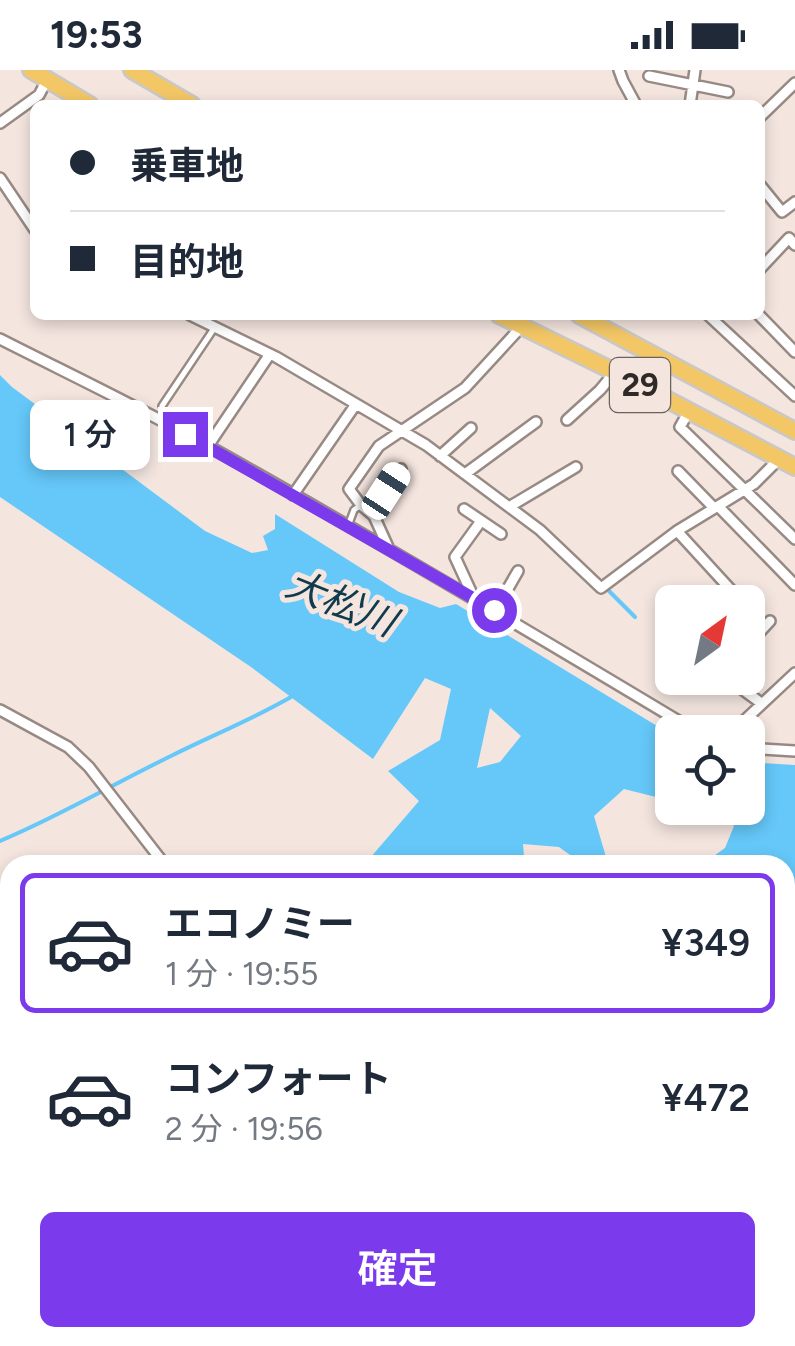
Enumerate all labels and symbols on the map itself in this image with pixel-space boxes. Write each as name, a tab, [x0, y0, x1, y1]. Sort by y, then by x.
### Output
road number: 29	[610, 358, 670, 412]
callout: 1 分	[30, 399, 150, 469]
route end	[163, 412, 208, 457]
car	[357, 458, 415, 524]
water label: 大松川	[280, 560, 406, 647]
north arrow	[655, 585, 765, 695]
route start	[472, 588, 517, 633]

